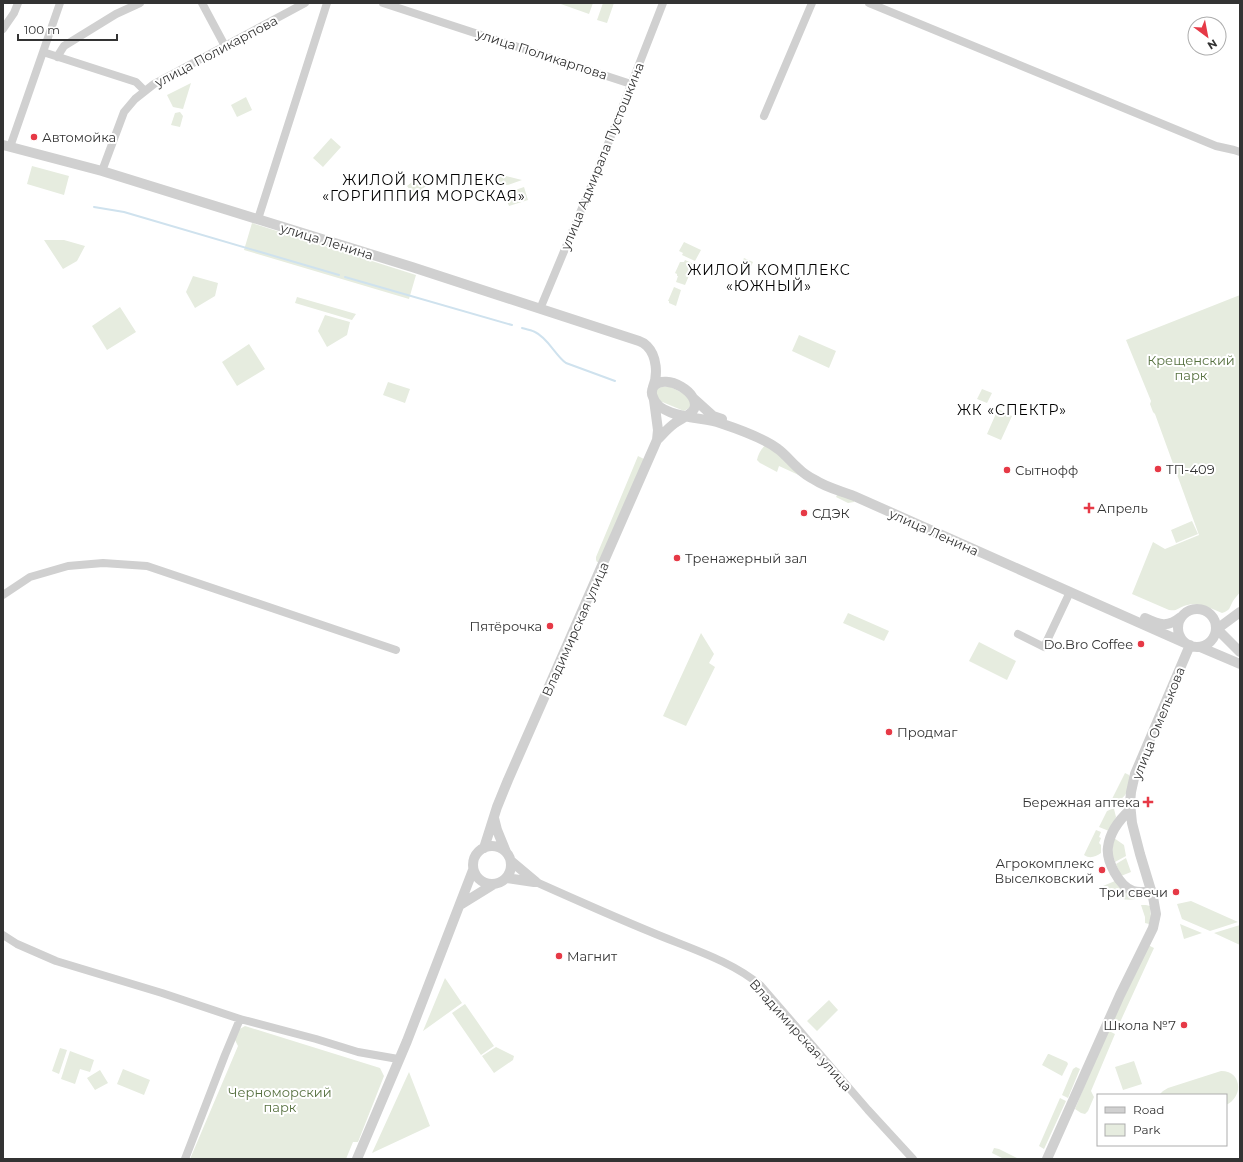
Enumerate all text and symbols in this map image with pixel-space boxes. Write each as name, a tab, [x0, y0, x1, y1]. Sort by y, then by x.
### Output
street label: улица Поликарпова	[151, 12, 280, 91]
scale bar	[18, 16, 117, 42]
north arrow	[1187, 16, 1227, 56]
text: 100 m	[24, 22, 60, 37]
street label: улица Поликарпова	[474, 25, 609, 83]
text: N	[1205, 36, 1220, 53]
street label: улица Адмирала Пустошкина	[557, 60, 647, 253]
place label: Автомойка	[42, 129, 116, 145]
marker: Автомойка	[29, 132, 39, 142]
district label: ЖИЛОЙ КОМПЛЕКС «ГОРГИППИЯ МОРСКАЯ»	[322, 171, 526, 205]
street label: улица Ленина	[278, 219, 375, 263]
district label: ЖИЛОЙ КОМПЛЕКС «ЮЖНЫЙ»	[687, 261, 851, 295]
park label: Крещенский парк	[1147, 352, 1235, 383]
district label: ЖК «СПЕКТР»	[957, 401, 1067, 419]
place label: ТП-409	[1166, 461, 1215, 477]
place label: Сытнофф	[1015, 462, 1078, 478]
marker: ТП-409	[1153, 464, 1163, 474]
marker: Сытнофф	[1002, 465, 1012, 475]
place label: Апрель	[1097, 500, 1148, 516]
marker: Апрель	[1084, 503, 1094, 513]
place label: СДЭК	[812, 505, 850, 521]
street label: улица Ленина	[886, 505, 981, 559]
marker: СДЭК	[799, 508, 809, 518]
place label: Тренажерный зал	[685, 550, 807, 566]
marker: Тренажерный зал	[672, 553, 682, 563]
street label: Владимирская улица	[538, 559, 612, 699]
place label: Пятёрочка	[470, 618, 542, 634]
marker: Пятёрочка	[545, 621, 555, 631]
place label: Do.Bro Coffee	[1044, 636, 1133, 652]
marker: Do.Bro Coffee	[1136, 639, 1146, 649]
street label: улица Омелькова	[1128, 664, 1188, 782]
place label: Продмаг	[897, 724, 958, 740]
marker: Продмаг	[884, 727, 894, 737]
place label: Бережная аптека	[1022, 794, 1140, 810]
marker: Бережная аптека	[1143, 797, 1153, 807]
place label: Агрокомплекс Выселковский	[994, 855, 1094, 886]
marker: Агрокомплекс Выселковский	[1097, 865, 1107, 875]
place label: Три свечи	[1099, 884, 1168, 900]
marker: Три свечи	[1171, 887, 1181, 897]
place label: Магнит	[567, 948, 618, 964]
marker: Магнит	[554, 951, 564, 961]
street label: Владимирская улица	[746, 976, 856, 1094]
place label: Школа №7	[1103, 1017, 1176, 1033]
marker: Школа №7	[1179, 1020, 1189, 1030]
park label: Черноморский парк	[228, 1084, 332, 1115]
legend	[1097, 1094, 1227, 1146]
text: Road	[1133, 1102, 1164, 1117]
text: Park	[1133, 1122, 1161, 1137]

